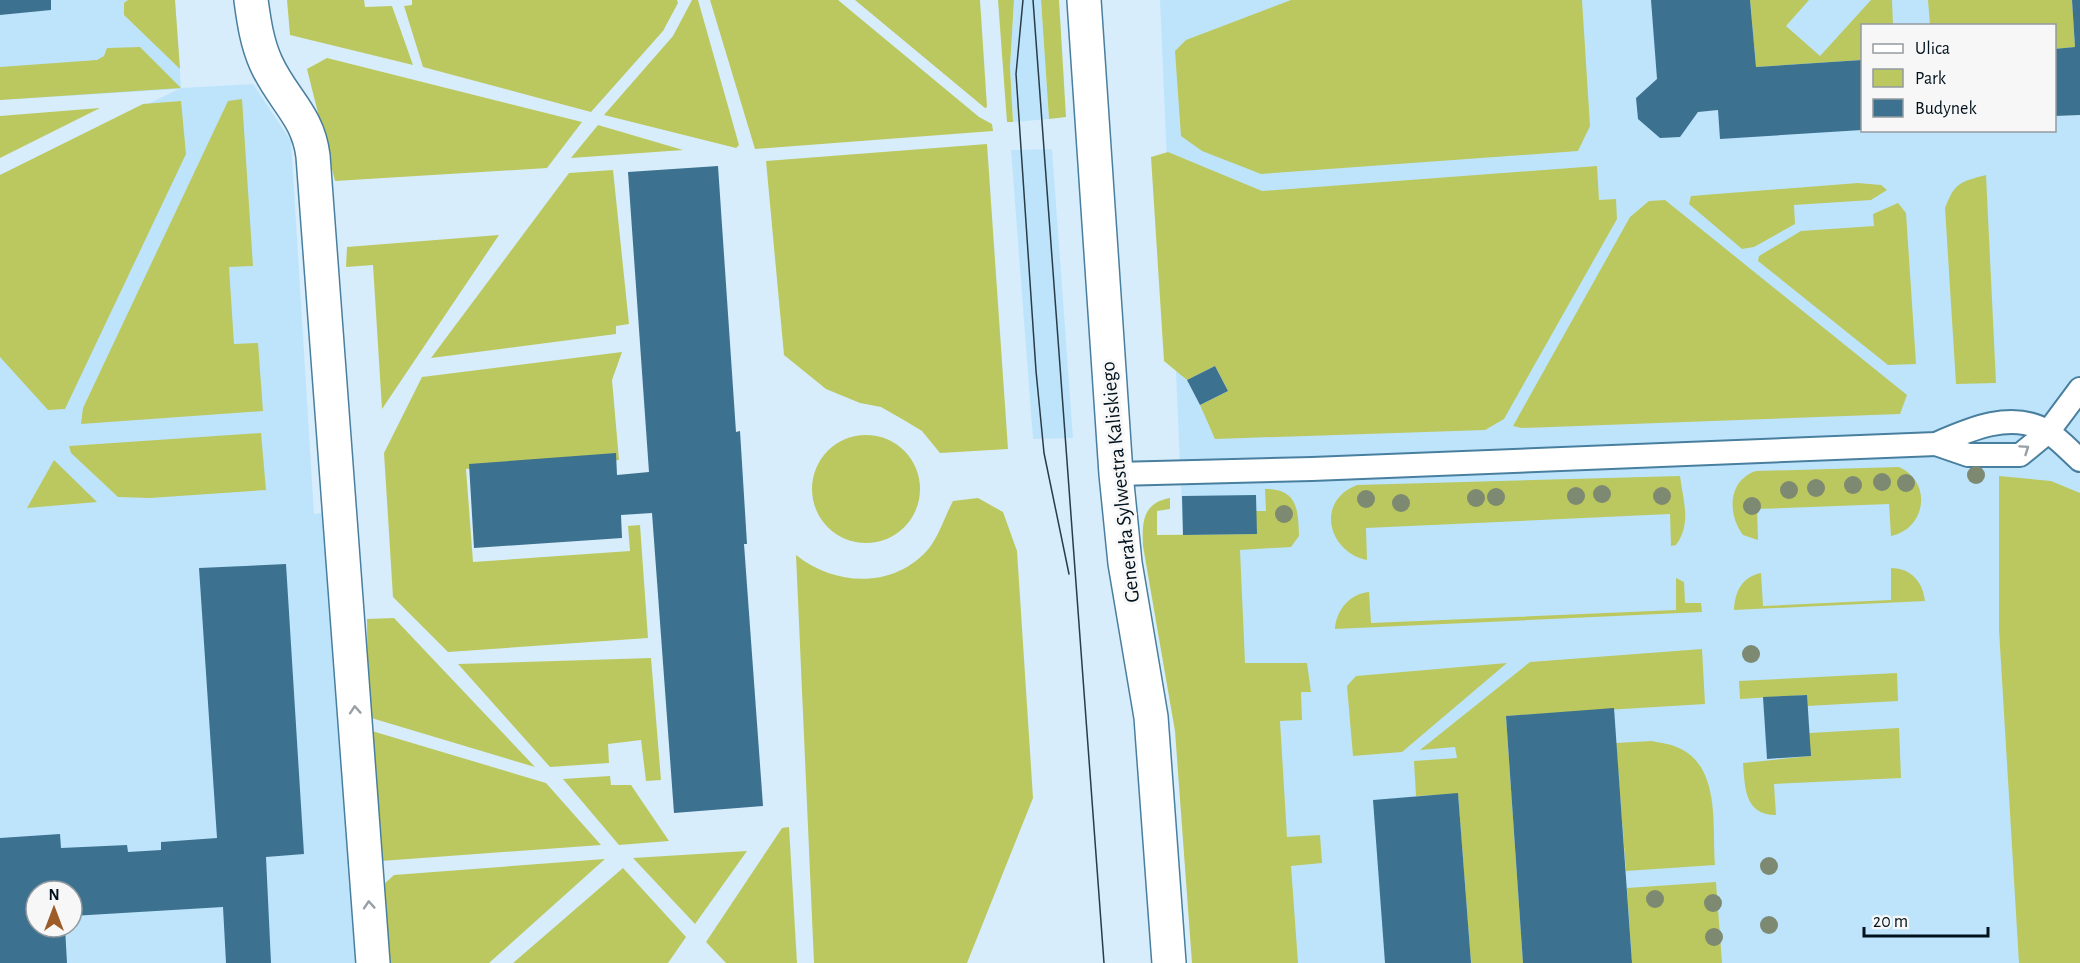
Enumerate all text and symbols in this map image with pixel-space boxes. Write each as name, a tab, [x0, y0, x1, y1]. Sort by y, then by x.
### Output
legend	[1861, 24, 2056, 132]
text: Ulica	[1915, 40, 1950, 58]
text: Park	[1915, 70, 1947, 88]
text: Budynek	[1915, 100, 1977, 118]
street label: Generała Sylwestra Kaliskiego	[1097, 360, 1143, 604]
one-way arrow	[2018, 445, 2029, 456]
one-way arrow	[349, 706, 362, 715]
north arrow	[24, 879, 84, 939]
text: N	[48, 887, 60, 903]
one-way arrow	[362, 900, 375, 909]
scale bar	[1864, 900, 1988, 938]
text: 20 m	[1873, 913, 1908, 931]

